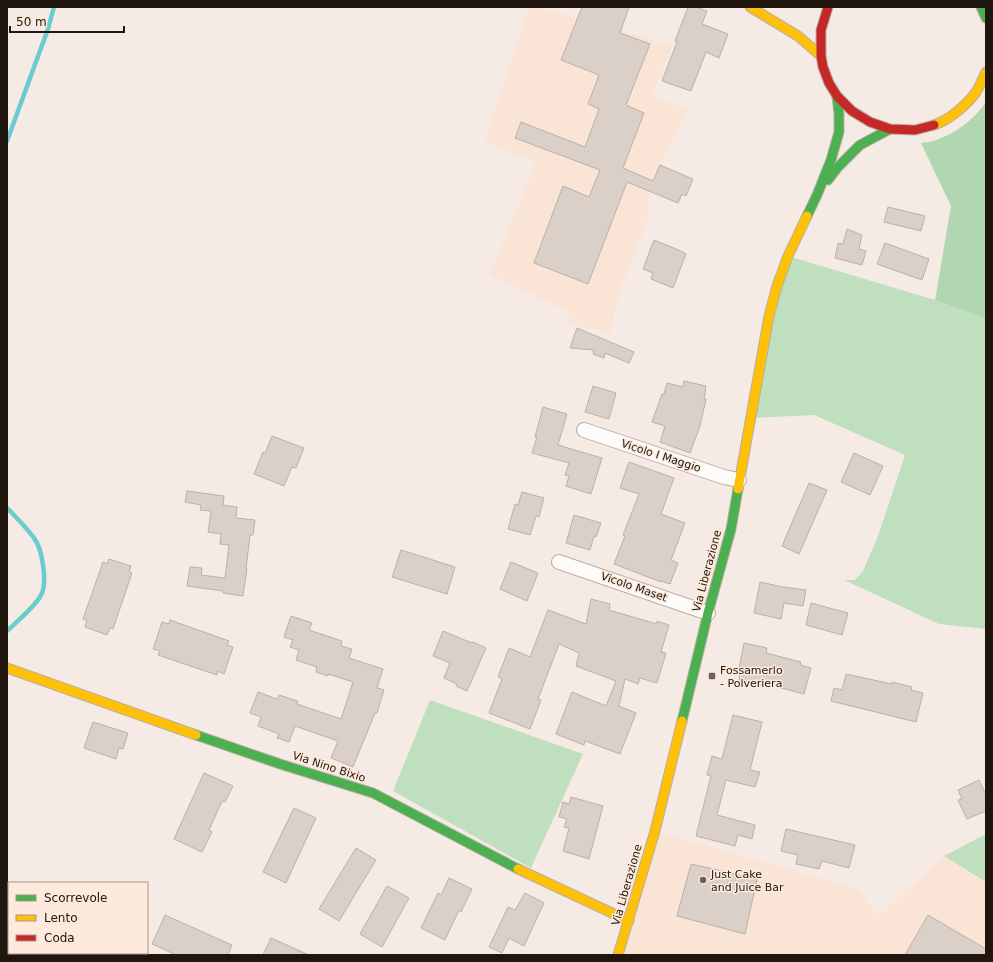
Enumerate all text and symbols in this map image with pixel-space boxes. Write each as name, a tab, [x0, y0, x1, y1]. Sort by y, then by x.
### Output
scale bar	[10, 8, 124, 34]
text: 50 m	[16, 15, 47, 29]
street label: Vicolo I Maggio	[619, 437, 703, 475]
street label: Via Liberazione	[690, 528, 724, 613]
street label: Vicolo Maset	[599, 570, 670, 605]
place label: Fossamerlo - Polveriera	[720, 664, 783, 690]
marker: Fossamerlo - Polveriera	[707, 671, 717, 681]
street label: Via Nino Bixio	[291, 749, 367, 785]
street label: Via Liberazione	[609, 843, 645, 927]
place label: Just Cake and Juice Bar	[710, 868, 784, 894]
marker: Just Cake and Juice Bar	[698, 875, 708, 885]
legend	[8, 882, 148, 954]
text: Scorrevole	[44, 891, 108, 905]
text: Lento	[44, 911, 78, 925]
text: Coda	[44, 931, 75, 945]

